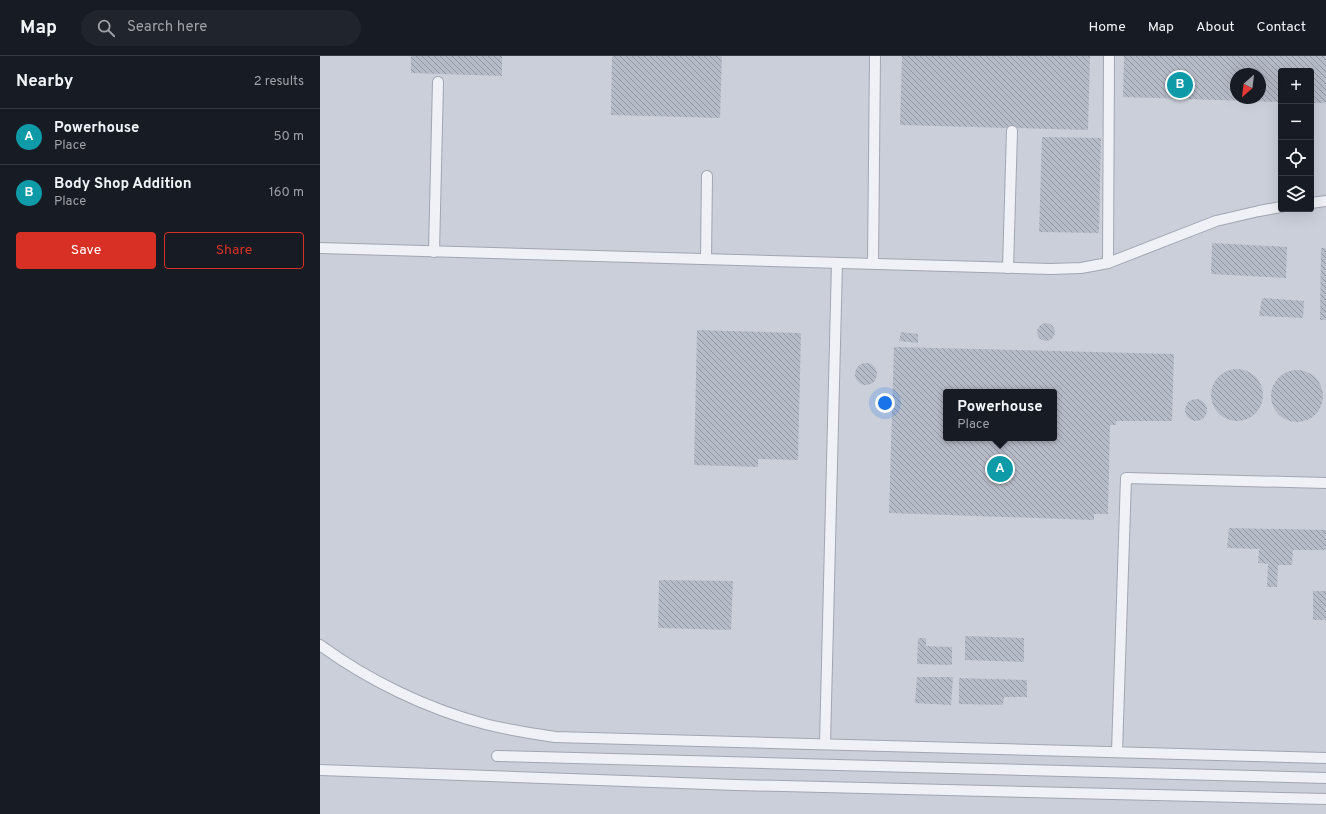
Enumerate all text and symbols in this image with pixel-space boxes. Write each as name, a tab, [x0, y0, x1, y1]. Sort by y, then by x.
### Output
search box	[81, 10, 361, 46]
text: Map	[20, 16, 57, 40]
icon: search	[95, 17, 117, 39]
text: Search here	[127, 18, 207, 37]
text: Home	[1089, 19, 1126, 36]
text: Map	[1148, 19, 1174, 36]
text: About	[1196, 19, 1235, 36]
text: Contact	[1257, 19, 1306, 36]
north arrow	[1230, 68, 1266, 104]
map controls	[1278, 68, 1314, 212]
button: +	[1278, 68, 1314, 104]
pin: B	[1167, 70, 1193, 100]
text: Nearby	[16, 71, 73, 93]
text: 2 results	[254, 74, 304, 90]
button: −	[1278, 104, 1314, 140]
text: Powerhouse	[54, 119, 139, 138]
text: A	[24, 129, 34, 145]
text: 50 m	[274, 129, 304, 145]
text: Place	[54, 138, 86, 154]
button: locate	[1278, 140, 1314, 176]
text: Body Shop Addition	[54, 175, 192, 194]
button: layers	[1278, 176, 1314, 212]
text: B	[25, 185, 33, 201]
text: 160 m	[269, 185, 304, 201]
text: Place	[54, 194, 86, 210]
button: Save	[16, 232, 156, 269]
button: Share	[164, 232, 304, 269]
popup	[943, 389, 1057, 441]
your location	[875, 393, 895, 413]
text: Powerhouse	[957, 398, 1043, 417]
text: Place	[957, 417, 990, 433]
pin: A	[987, 454, 1013, 484]

